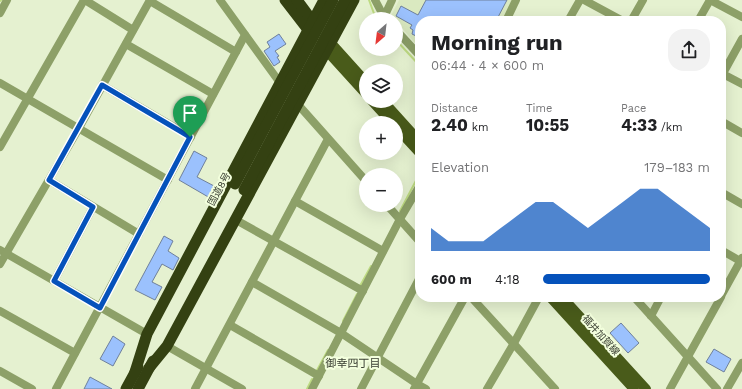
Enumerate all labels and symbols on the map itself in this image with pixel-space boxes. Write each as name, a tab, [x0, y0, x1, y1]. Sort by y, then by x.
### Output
north arrow	[359, 12, 403, 56]
pin	[173, 96, 207, 137]
street label: 国道8号	[206, 170, 232, 208]
street label: 福井加賀線	[580, 313, 622, 357]
district label: 御幸四丁目	[325, 357, 381, 370]

